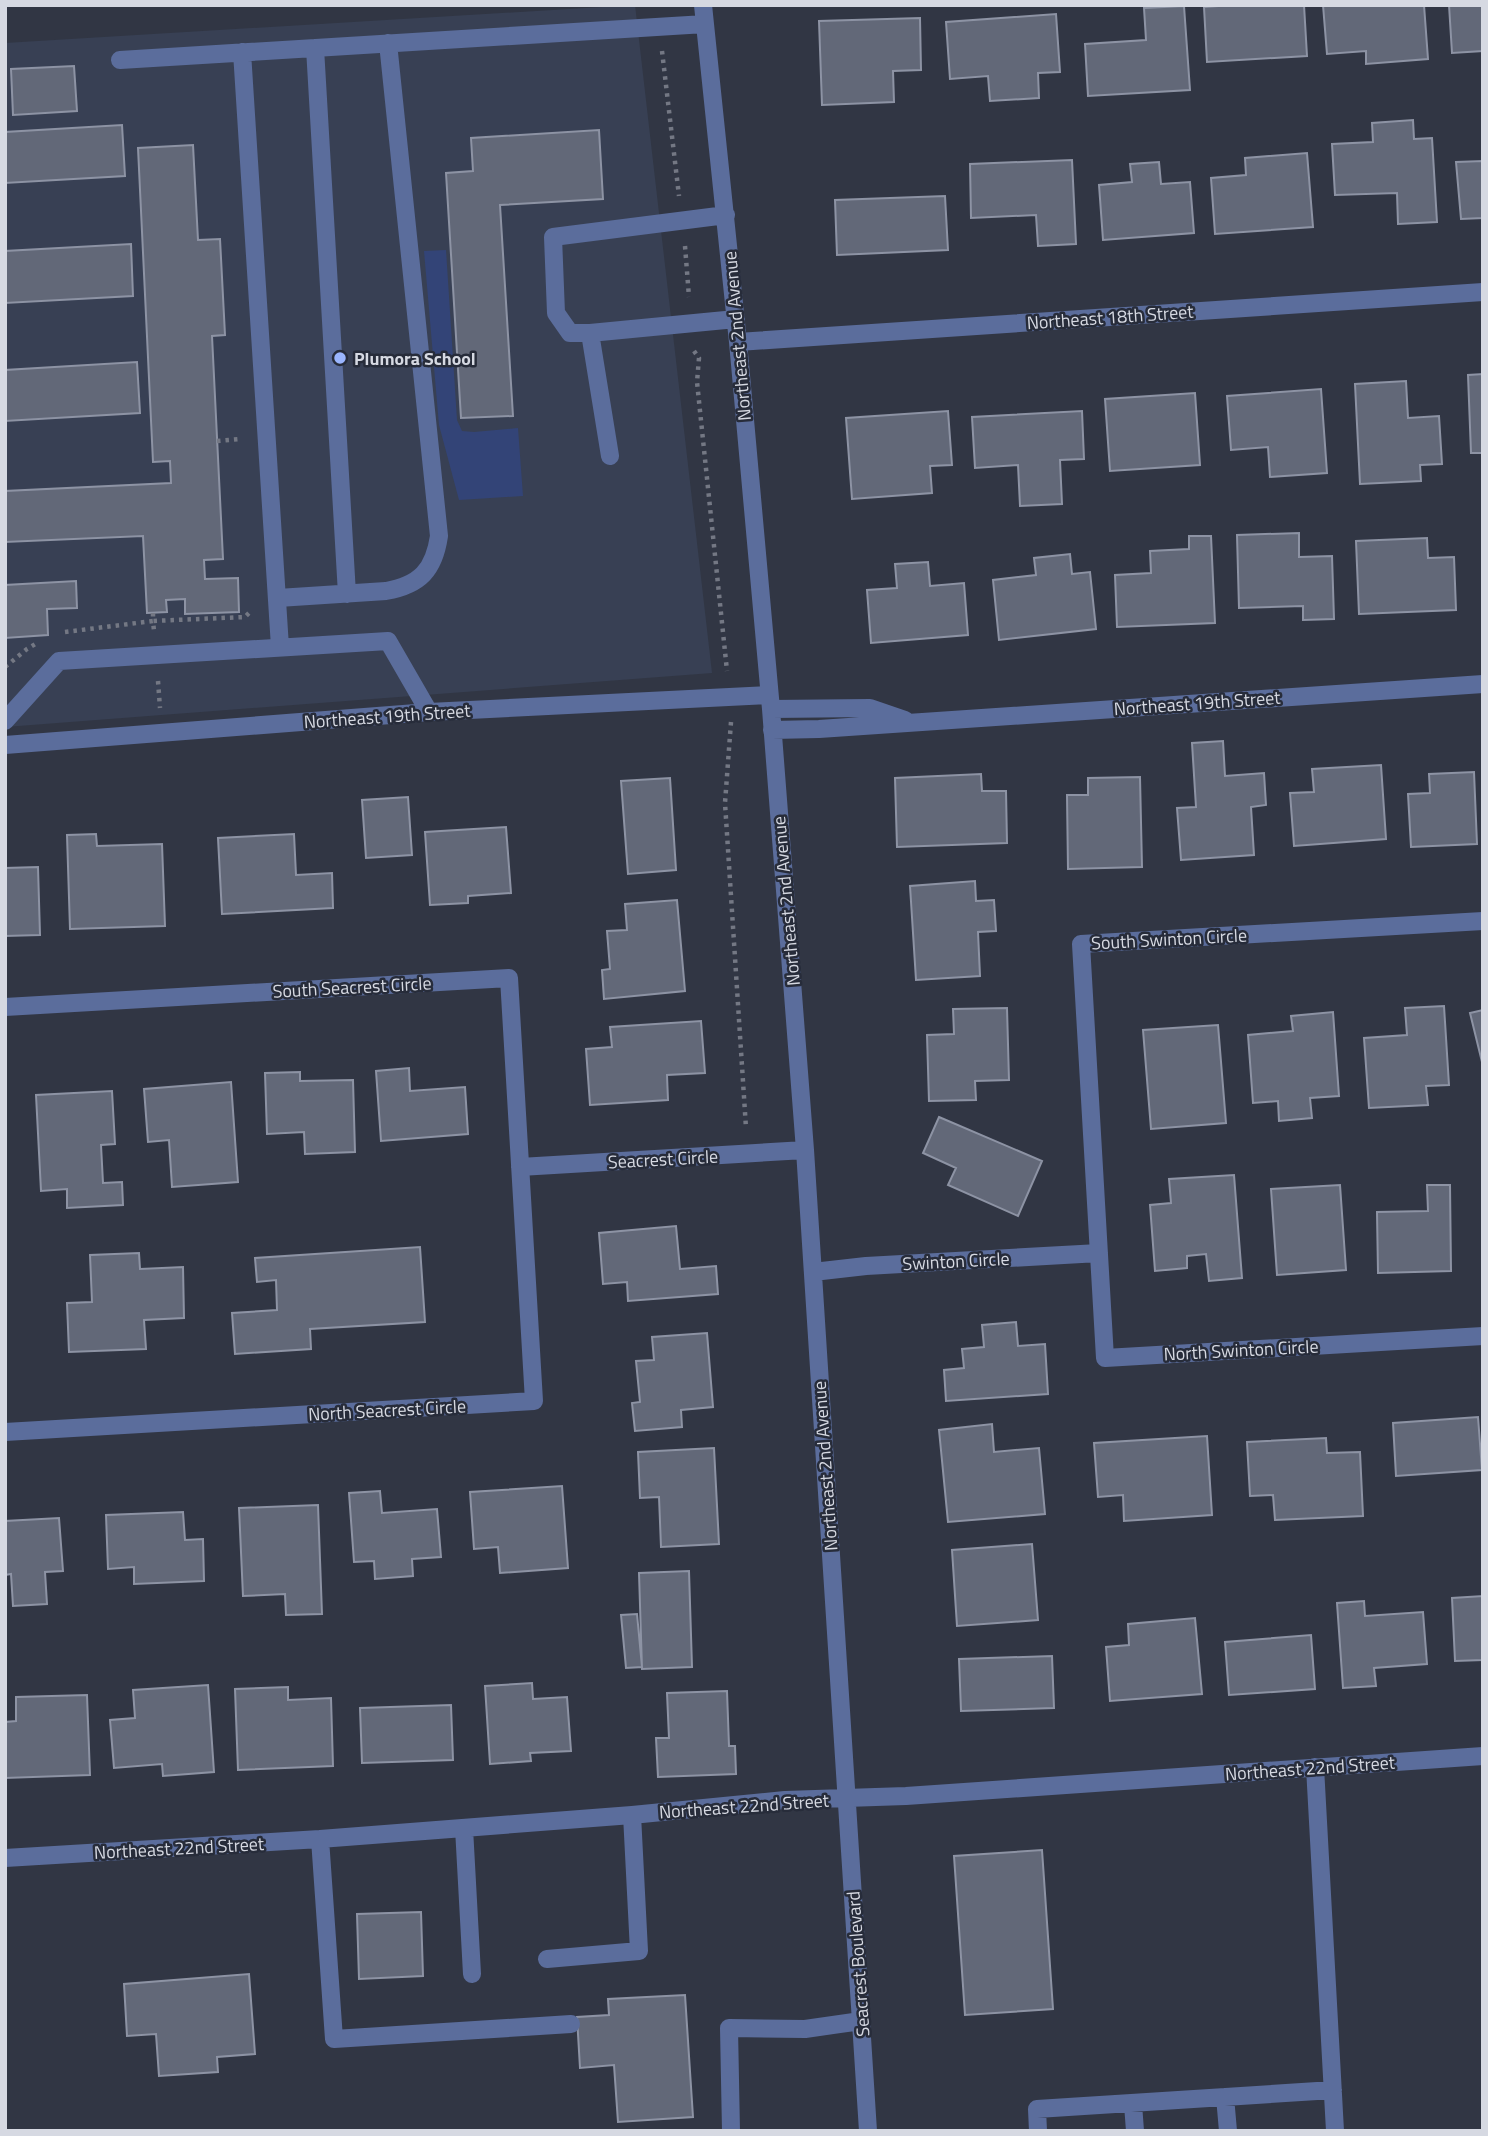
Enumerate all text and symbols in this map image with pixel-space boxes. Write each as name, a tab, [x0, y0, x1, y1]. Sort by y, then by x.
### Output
street label: Northeast 2nd Avenue	[716, 250, 758, 422]
street label: Northeast 18th Street	[1026, 298, 1195, 336]
place label: Plumora School	[354, 345, 476, 372]
marker: Plumora School	[332, 350, 348, 366]
street label: Northeast 19th Street	[1113, 684, 1282, 722]
street label: Northeast 19th Street	[303, 697, 472, 735]
street label: Northeast 2nd Avenue	[765, 815, 807, 987]
street label: South Swinton Circle	[1090, 921, 1248, 957]
street label: South Seacrest Circle	[272, 969, 432, 1005]
street label: Seacrest Circle	[607, 1143, 719, 1175]
street label: Swinton Circle	[902, 1245, 1010, 1277]
street label: North Swinton Circle	[1163, 1332, 1319, 1368]
street label: Northeast 2nd Avenue	[806, 1380, 844, 1552]
street label: North Seacrest Circle	[307, 1392, 467, 1428]
street label: Northeast 22nd Street	[1224, 1749, 1397, 1787]
street label: Northeast 22nd Street	[658, 1787, 831, 1825]
street label: Northeast 22nd Street	[93, 1830, 265, 1866]
street label: Seacrest Boulevard	[839, 1890, 877, 2038]

